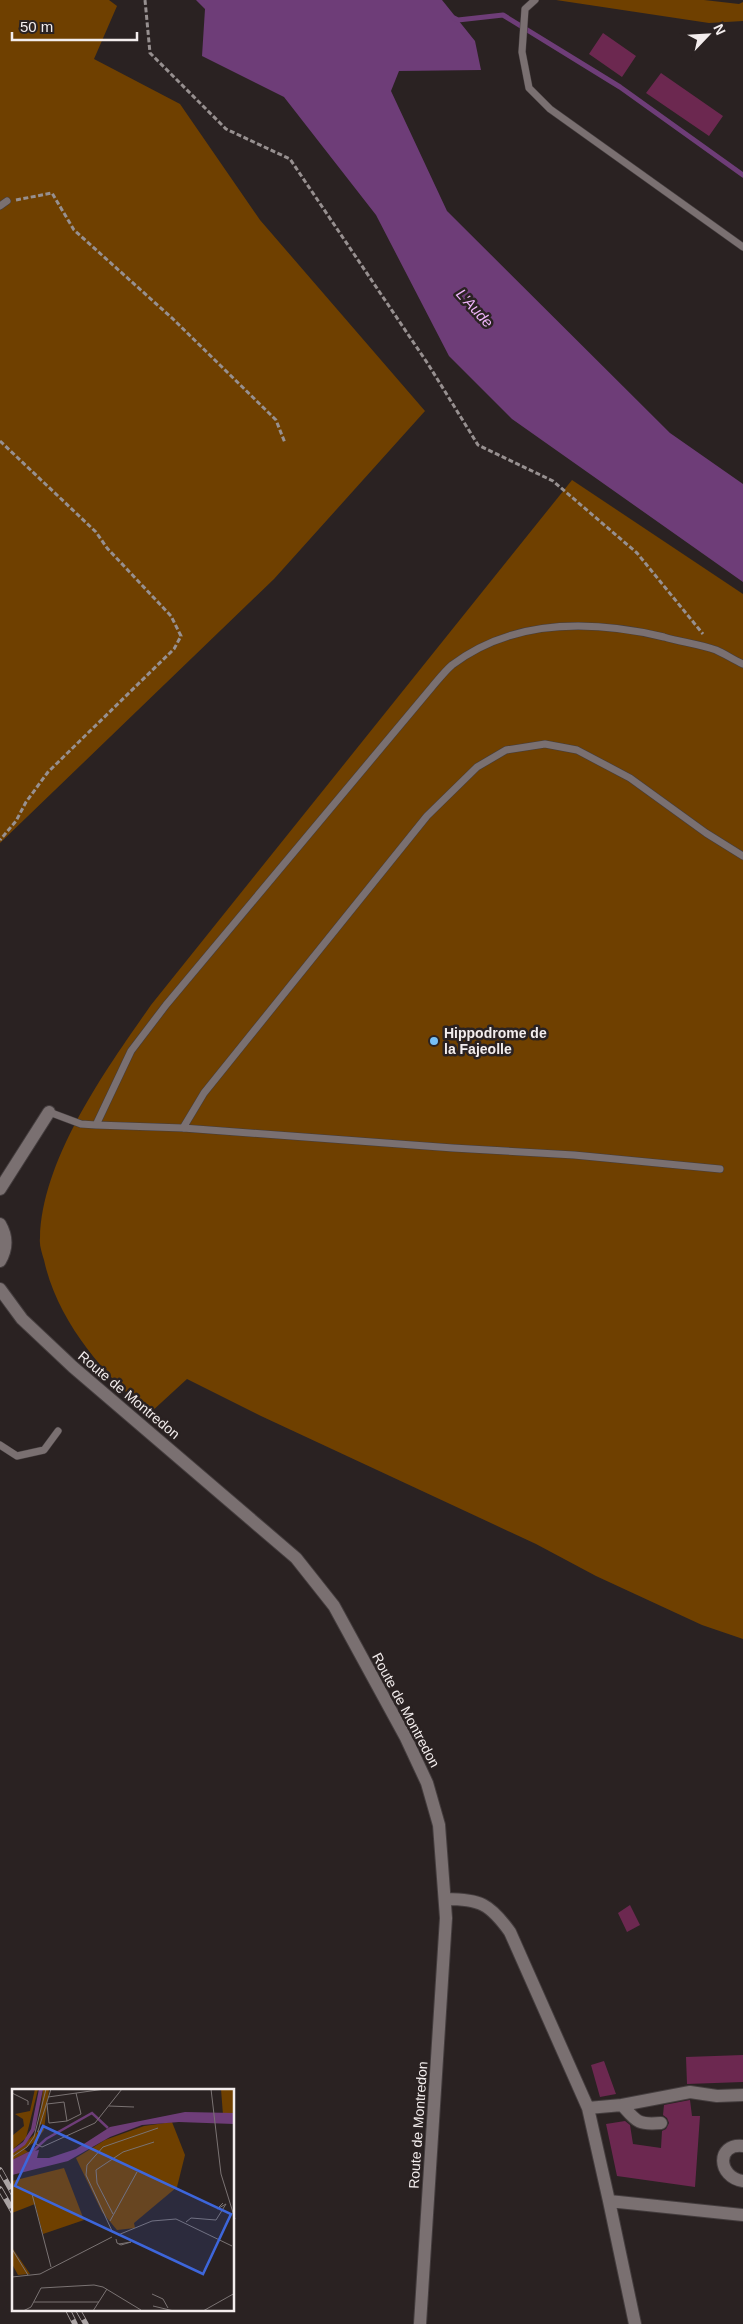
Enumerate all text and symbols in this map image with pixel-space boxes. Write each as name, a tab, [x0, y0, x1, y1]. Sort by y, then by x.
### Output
scale bar	[12, 10, 138, 42]
north arrow	[683, 10, 733, 60]
text: 50 m	[20, 18, 53, 35]
text: N	[710, 22, 729, 37]
water label: L'Aude	[453, 285, 497, 331]
place label: Hippodrome de la Fajeolle	[444, 1025, 547, 1057]
marker: Hippodrome de la Fajeolle	[428, 1035, 440, 1047]
street label: Route de Montredon	[75, 1348, 183, 1442]
street label: Route de Montredon	[369, 1650, 443, 1770]
street label: Route de Montredon	[406, 2061, 430, 2189]
inset map	[12, 2089, 235, 2312]

